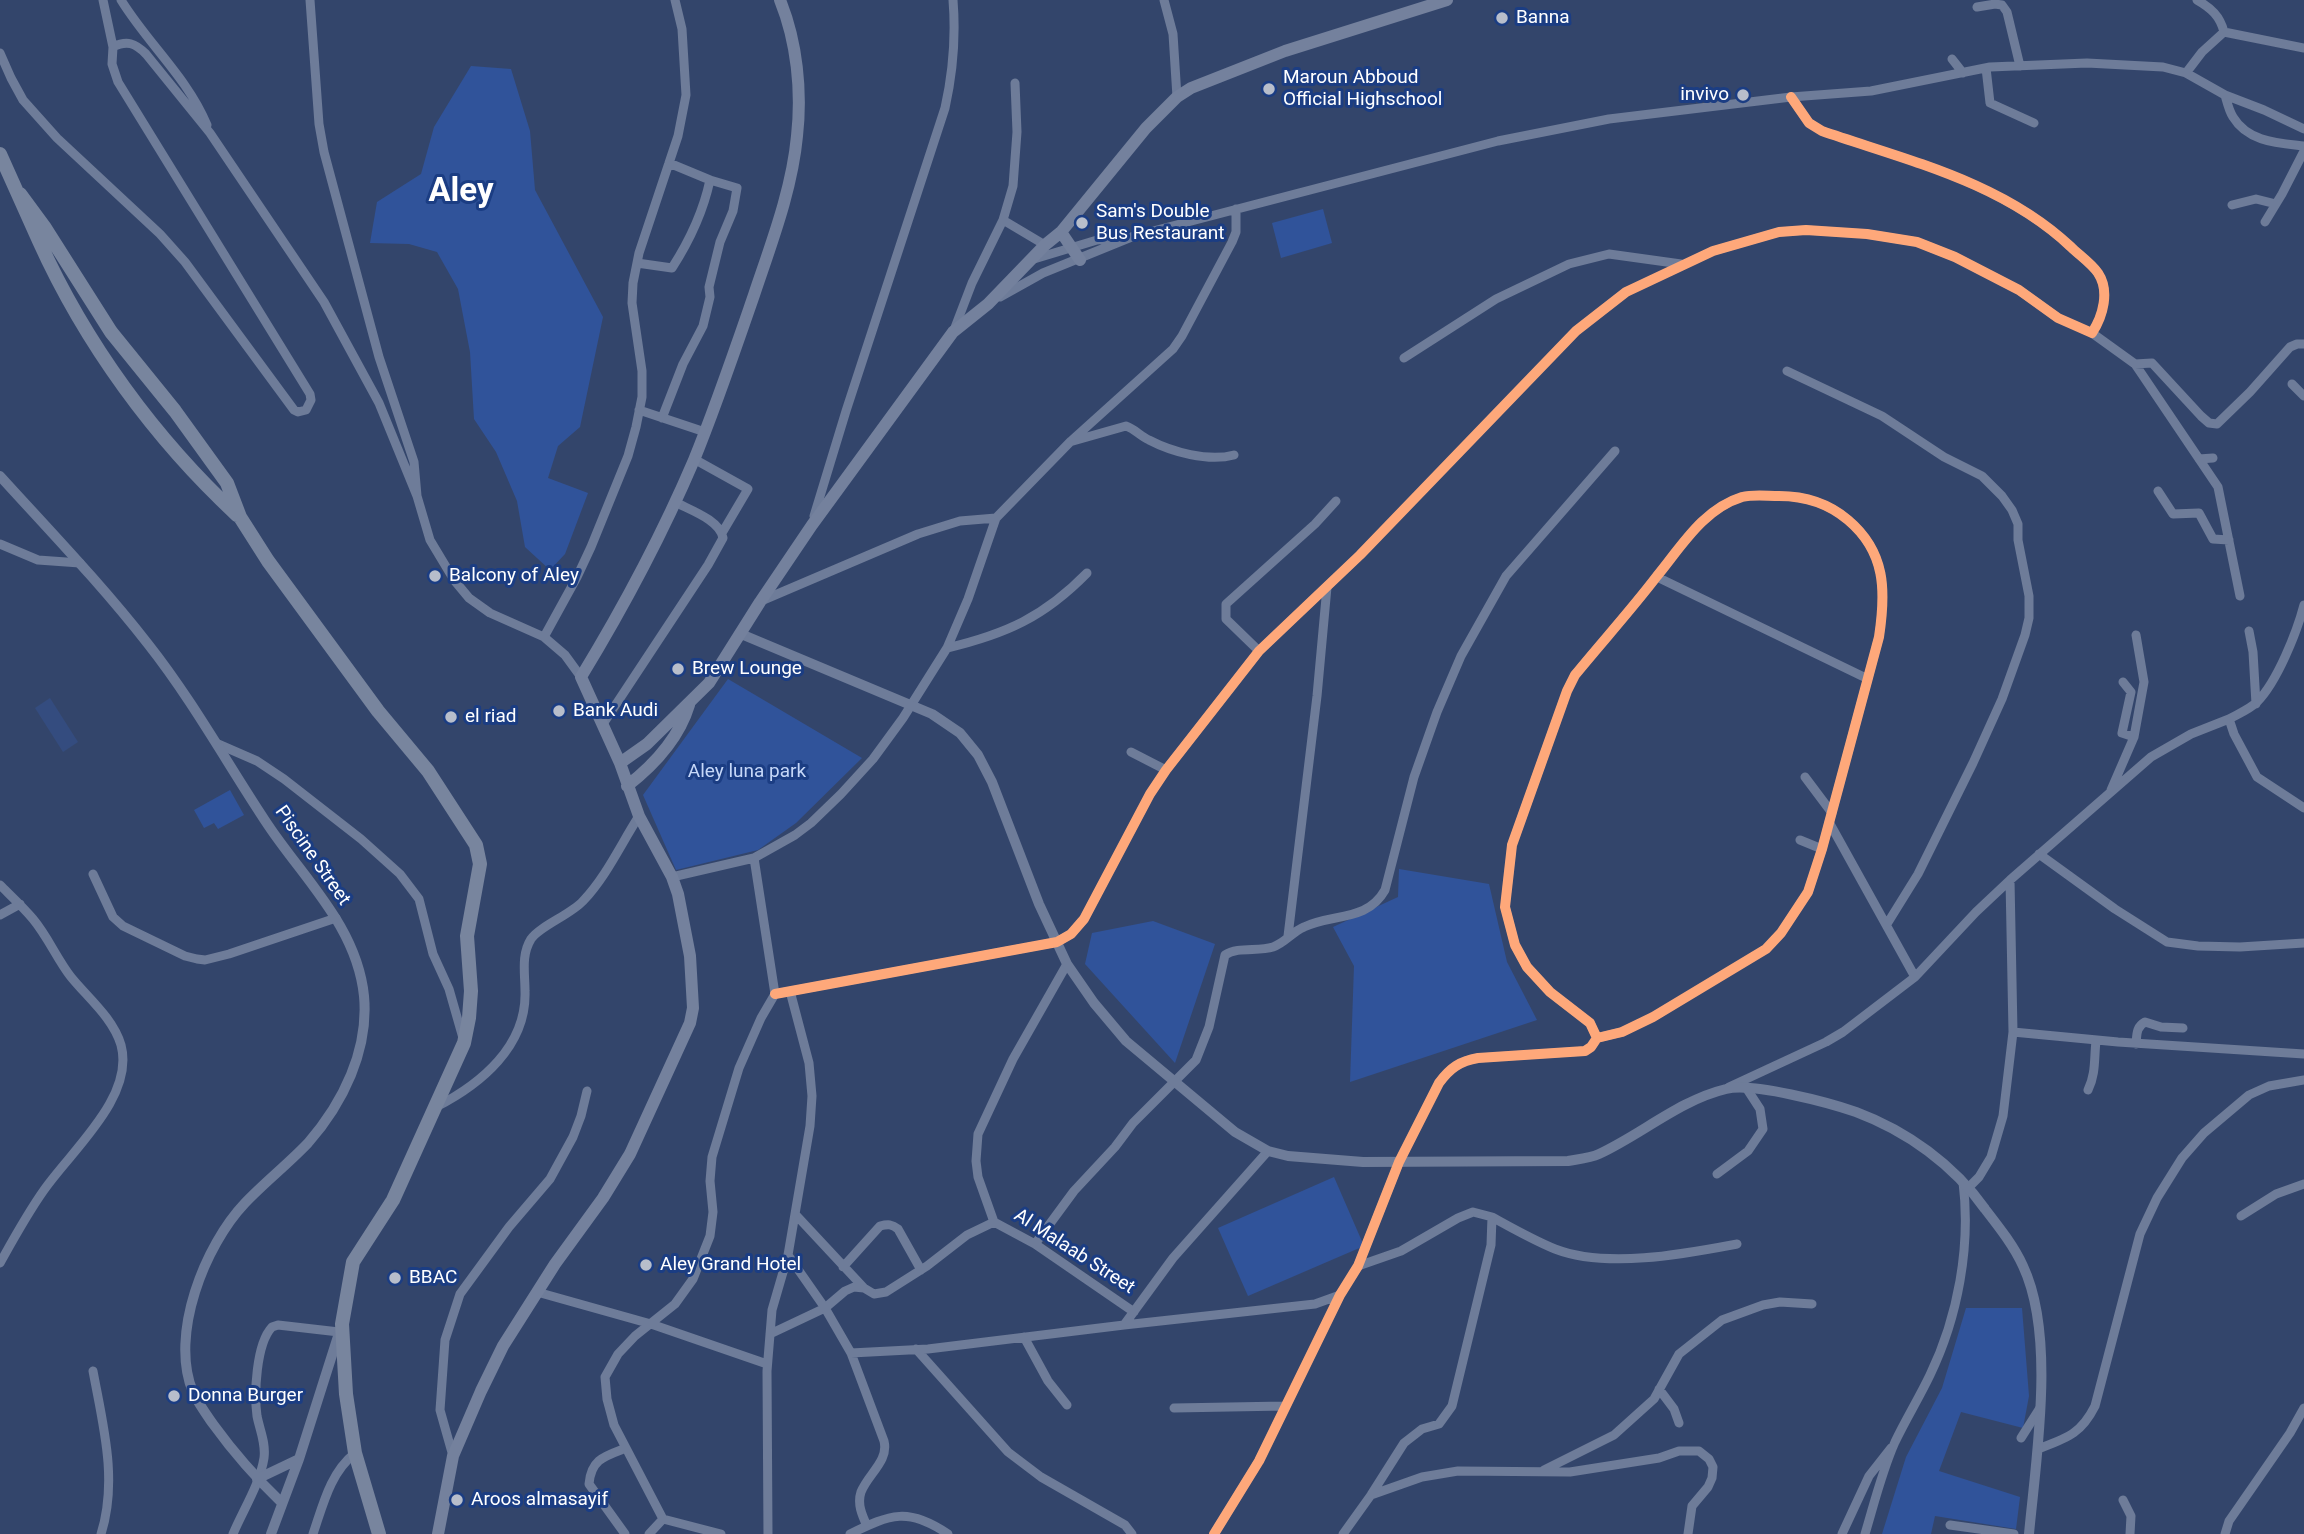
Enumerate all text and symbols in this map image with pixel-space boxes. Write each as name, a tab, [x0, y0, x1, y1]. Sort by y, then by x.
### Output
place label: Banna	[1516, 7, 1569, 29]
marker: Banna	[1494, 10, 1510, 26]
place label: Maroun Abboud Official Highschool	[1283, 67, 1442, 111]
marker: Maroun Abboud Official Highschool	[1261, 81, 1277, 97]
place label: invivo	[1680, 84, 1729, 106]
marker: invivo	[1735, 87, 1751, 103]
district label: Aley	[428, 173, 494, 213]
place label: Sam's Double Bus Restaurant	[1096, 201, 1225, 245]
marker: Sam's Double Bus Restaurant	[1074, 215, 1090, 231]
place label: Balcony of Aley	[449, 565, 579, 587]
marker: Balcony of Aley	[427, 568, 443, 584]
place label: Brew Lounge	[692, 658, 802, 680]
marker: Brew Lounge	[670, 661, 686, 677]
place label: Bank Audi	[573, 700, 658, 722]
marker: Bank Audi	[551, 703, 567, 719]
place label: el riad	[465, 706, 517, 728]
marker: el riad	[443, 709, 459, 725]
park label: Aley luna park	[688, 761, 806, 783]
street label: Piscine Street	[269, 802, 355, 910]
street label: Al Malaab Street	[1009, 1204, 1139, 1300]
place label: Aley Grand Hotel	[660, 1254, 801, 1276]
marker: Aley Grand Hotel	[638, 1257, 654, 1273]
place label: BBAC	[409, 1267, 457, 1289]
marker: BBAC	[387, 1270, 403, 1286]
place label: Donna Burger	[188, 1385, 303, 1407]
marker: Donna Burger	[166, 1388, 182, 1404]
place label: Aroos almasayif	[471, 1489, 608, 1511]
marker: Aroos almasayif	[449, 1492, 465, 1508]

